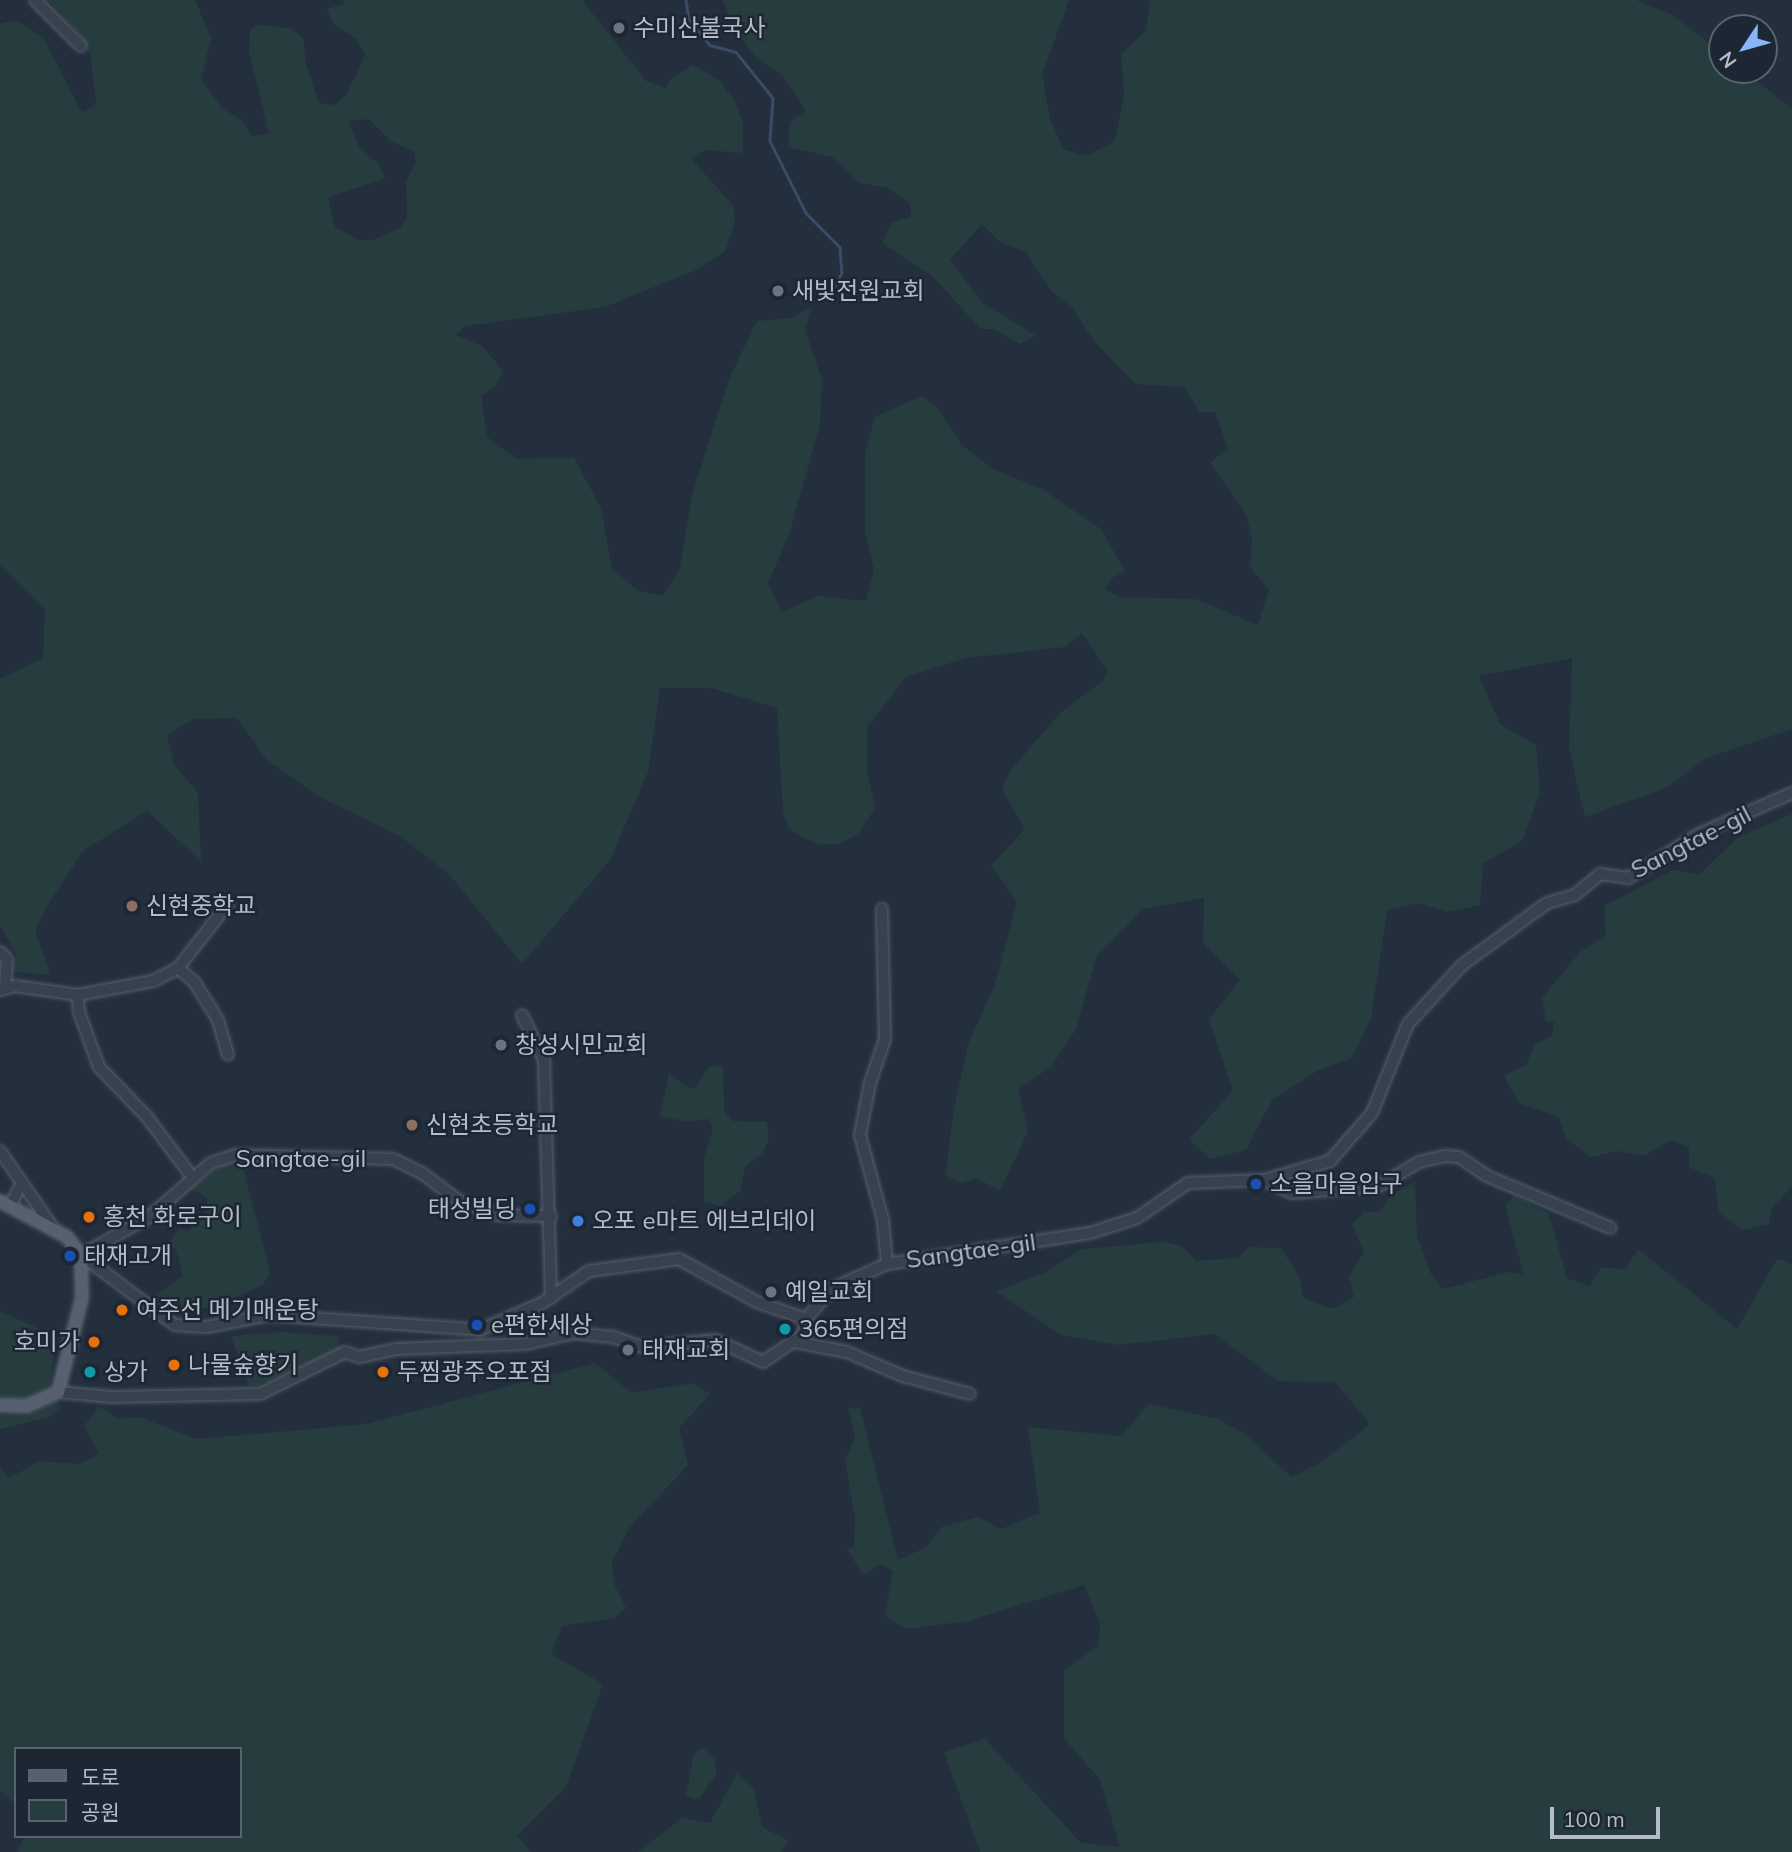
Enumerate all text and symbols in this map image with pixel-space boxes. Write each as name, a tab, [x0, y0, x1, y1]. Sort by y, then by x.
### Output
place label: 수미산불국사	[633, 14, 765, 42]
north arrow	[1708, 14, 1778, 84]
marker: 수미산불국사	[611, 20, 627, 36]
text: N	[1714, 47, 1742, 73]
place label: 새빛전원교회	[792, 277, 924, 305]
marker: 새빛전원교회	[770, 283, 786, 299]
street label: Sangtae-gil	[1626, 800, 1756, 884]
place label: 신현중학교	[146, 892, 256, 920]
marker: 신현중학교	[124, 898, 140, 914]
place label: 창성시민교회	[515, 1031, 647, 1059]
marker: 창성시민교회	[493, 1037, 509, 1053]
place label: 신현초등학교	[426, 1111, 558, 1139]
marker: 신현초등학교	[404, 1117, 420, 1133]
street label: Sangtae-gil	[236, 1145, 366, 1173]
place label: 소을마을입구	[1270, 1170, 1402, 1198]
marker: 소을마을입구	[1248, 1176, 1264, 1192]
place label: 태성빌딩	[428, 1195, 516, 1223]
marker: 태성빌딩	[522, 1201, 538, 1217]
place label: 홍천 화로구이	[103, 1203, 242, 1231]
place label: 오포 e마트 에브리데이	[592, 1207, 816, 1235]
marker: 홍천 화로구이	[81, 1209, 97, 1225]
marker: 오포 e마트 에브리데이	[570, 1213, 586, 1229]
street label: Sangtae-gil	[904, 1228, 1038, 1274]
place label: 태재고개	[84, 1242, 172, 1270]
marker: 태재고개	[62, 1248, 78, 1264]
place label: 예일교회	[785, 1278, 873, 1306]
marker: 예일교회	[763, 1284, 779, 1300]
place label: 여주선 메기매운탕	[136, 1296, 319, 1324]
marker: 여주선 메기매운탕	[114, 1302, 130, 1318]
place label: e편한세상	[491, 1311, 592, 1339]
place label: 365편의점	[799, 1315, 908, 1343]
marker: e편한세상	[469, 1317, 485, 1333]
marker: 365편의점	[777, 1321, 793, 1337]
place label: 호미가	[14, 1328, 80, 1356]
marker: 호미가	[86, 1334, 102, 1350]
place label: 태재교회	[642, 1336, 730, 1364]
marker: 태재교회	[620, 1342, 636, 1358]
place label: 나물숲향기	[188, 1351, 298, 1379]
marker: 나물숲향기	[166, 1357, 182, 1373]
place label: 상가	[104, 1358, 148, 1386]
place label: 두찜광주오포점	[397, 1358, 552, 1386]
marker: 상가	[82, 1364, 98, 1380]
marker: 두찜광주오포점	[375, 1364, 391, 1380]
legend	[14, 1747, 242, 1838]
text: 도로	[81, 1764, 120, 1790]
scale bar	[1554, 1792, 1664, 1836]
text: 공원	[81, 1799, 120, 1825]
text: 100 m	[1563, 1806, 1625, 1832]

